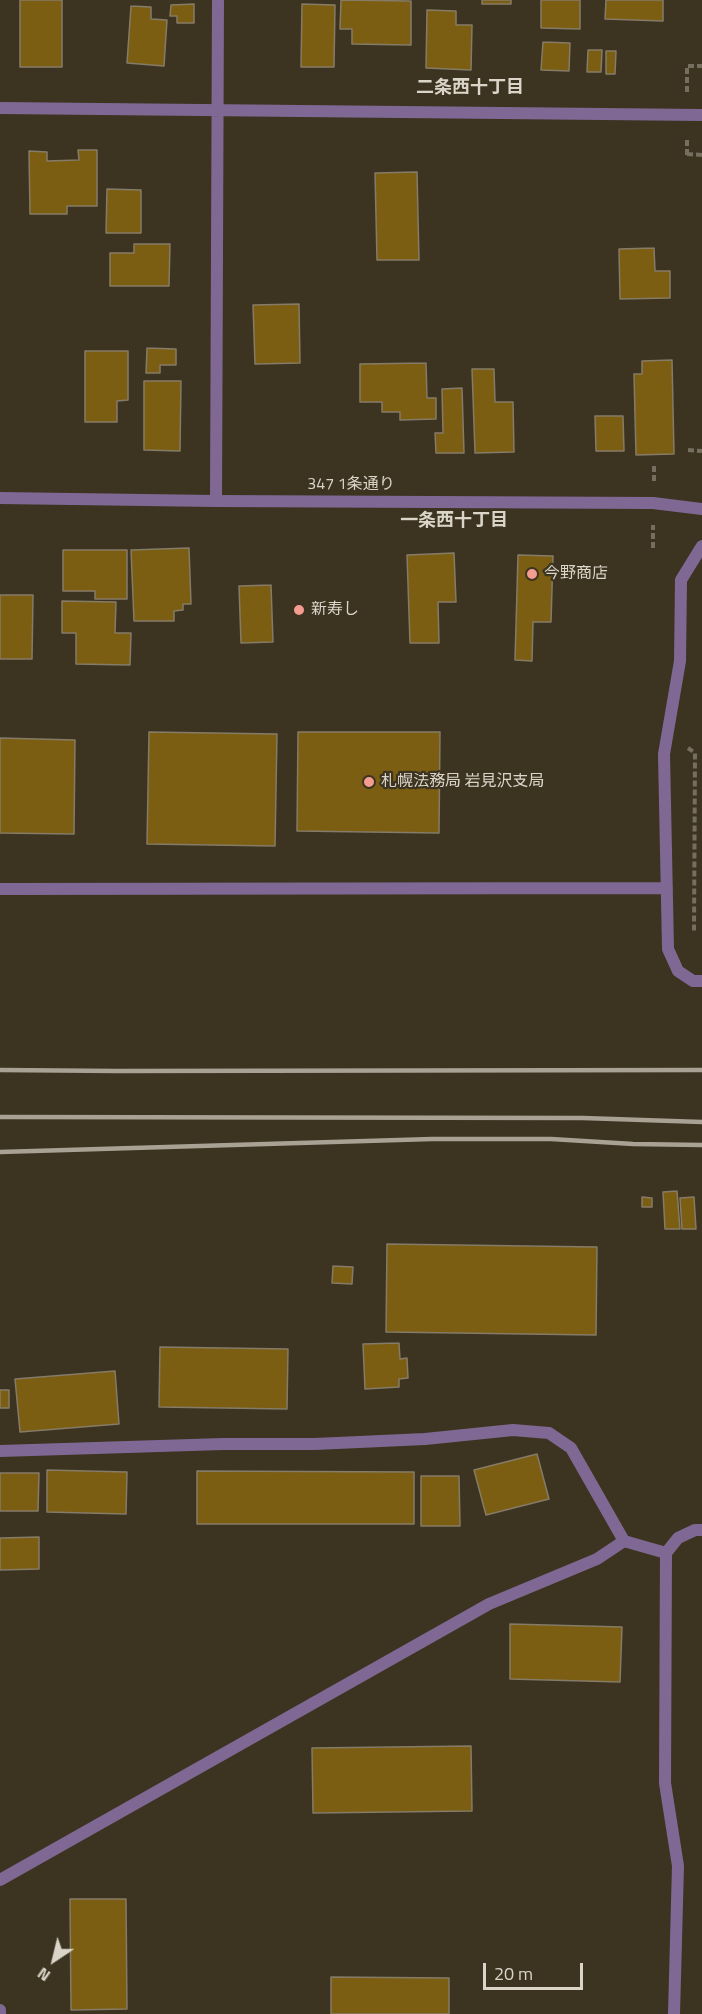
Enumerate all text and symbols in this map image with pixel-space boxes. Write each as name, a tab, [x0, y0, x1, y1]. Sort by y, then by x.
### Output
district label: 二条西十丁目	[416, 78, 524, 100]
street label: 347 1条通り	[307, 475, 395, 495]
district label: 一条西十丁目	[400, 511, 508, 533]
place label: 今野商店	[544, 564, 608, 584]
marker: 今野商店	[525, 567, 539, 581]
place label: 新寿し	[311, 600, 359, 620]
marker: 新寿し	[292, 603, 306, 617]
place label: 札幌法務局 岩見沢支局	[381, 772, 545, 792]
marker: 札幌法務局 岩見沢支局	[362, 775, 376, 789]
north arrow	[24, 1930, 84, 1990]
scale bar	[486, 1951, 586, 1989]
text: 20 m	[494, 1960, 533, 1987]
text: N	[32, 1962, 55, 1988]

